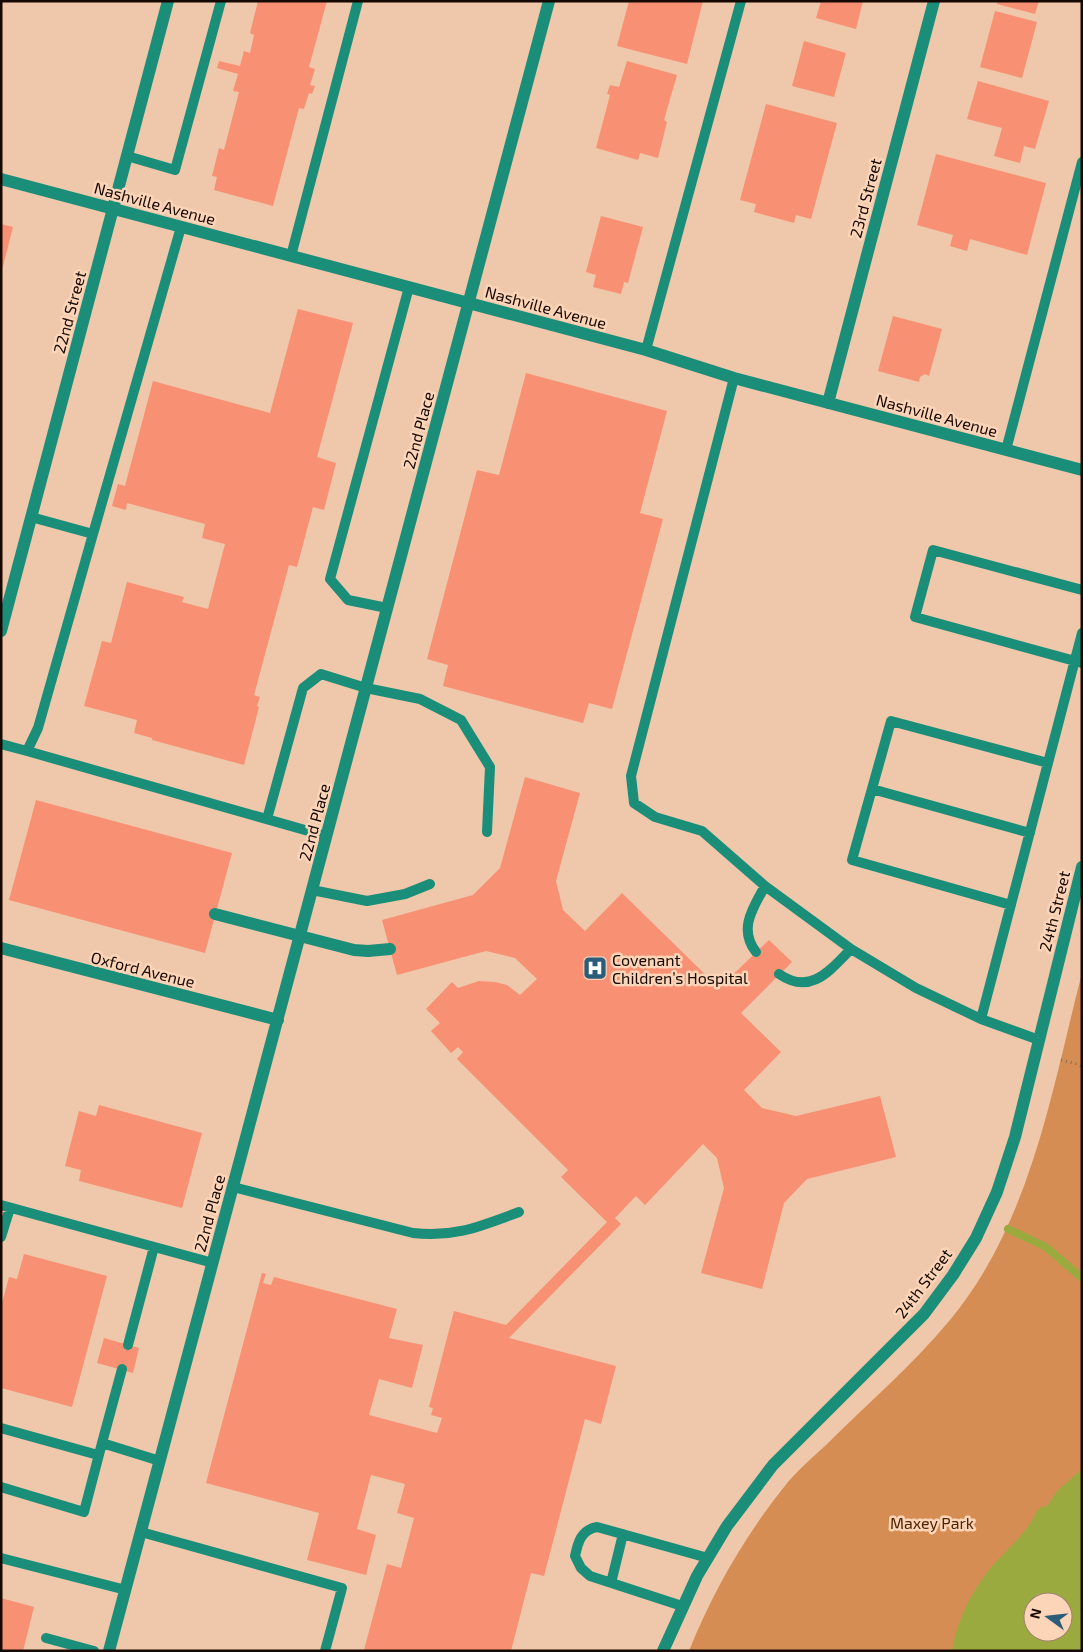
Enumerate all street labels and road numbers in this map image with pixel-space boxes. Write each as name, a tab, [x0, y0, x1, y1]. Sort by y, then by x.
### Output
street label: 23rd Street	[845, 156, 885, 240]
street label: Nashville Avenue	[92, 178, 218, 228]
street label: 22nd Street	[49, 269, 89, 355]
street label: Nashville Avenue	[483, 282, 609, 332]
street label: 22nd Place	[399, 389, 437, 471]
street label: Nashville Avenue	[874, 390, 1000, 440]
street label: 22nd Place	[295, 781, 333, 863]
street label: 24th Street	[1035, 869, 1073, 953]
street label: Oxford Avenue	[89, 947, 197, 991]
street label: 22nd Place	[190, 1172, 228, 1254]
street label: 24th Street	[891, 1244, 955, 1322]

